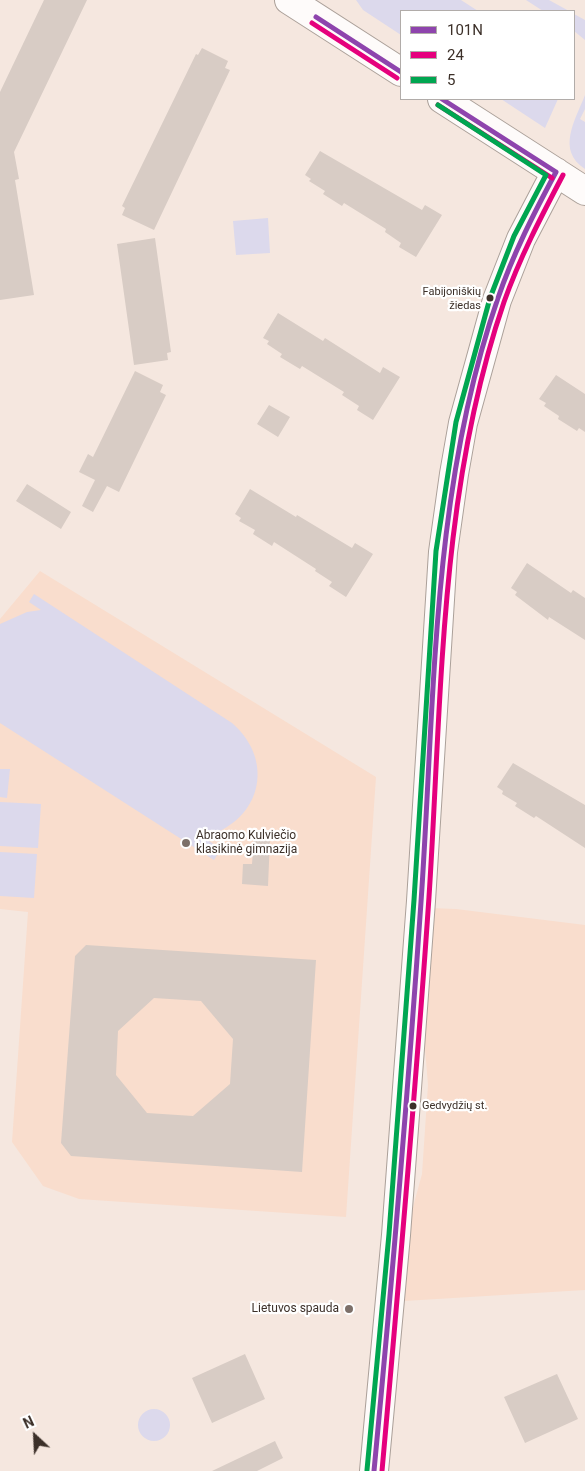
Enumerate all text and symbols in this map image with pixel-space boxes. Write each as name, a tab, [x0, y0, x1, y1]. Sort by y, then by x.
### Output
legend	[400, 10, 575, 100]
text: 101N	[447, 21, 483, 39]
text: 24	[447, 46, 464, 64]
text: 5	[447, 71, 455, 89]
place label: Fabijoniškių žiedas	[423, 285, 481, 311]
marker: Fabijoniškių žiedas	[485, 293, 495, 303]
place label: Abraomo Kulviečio klasikinė gimnazija	[196, 829, 297, 857]
marker: Abraomo Kulviečio klasikinė gimnazija	[180, 837, 192, 849]
place label: Gedvydžių st.	[422, 1099, 487, 1113]
marker: Gedvydžių st.	[408, 1101, 418, 1111]
place label: Lietuvos spauda	[252, 1302, 339, 1316]
marker: Lietuvos spauda	[343, 1303, 355, 1315]
north arrow	[10, 1411, 60, 1461]
text: N	[21, 1413, 37, 1432]

